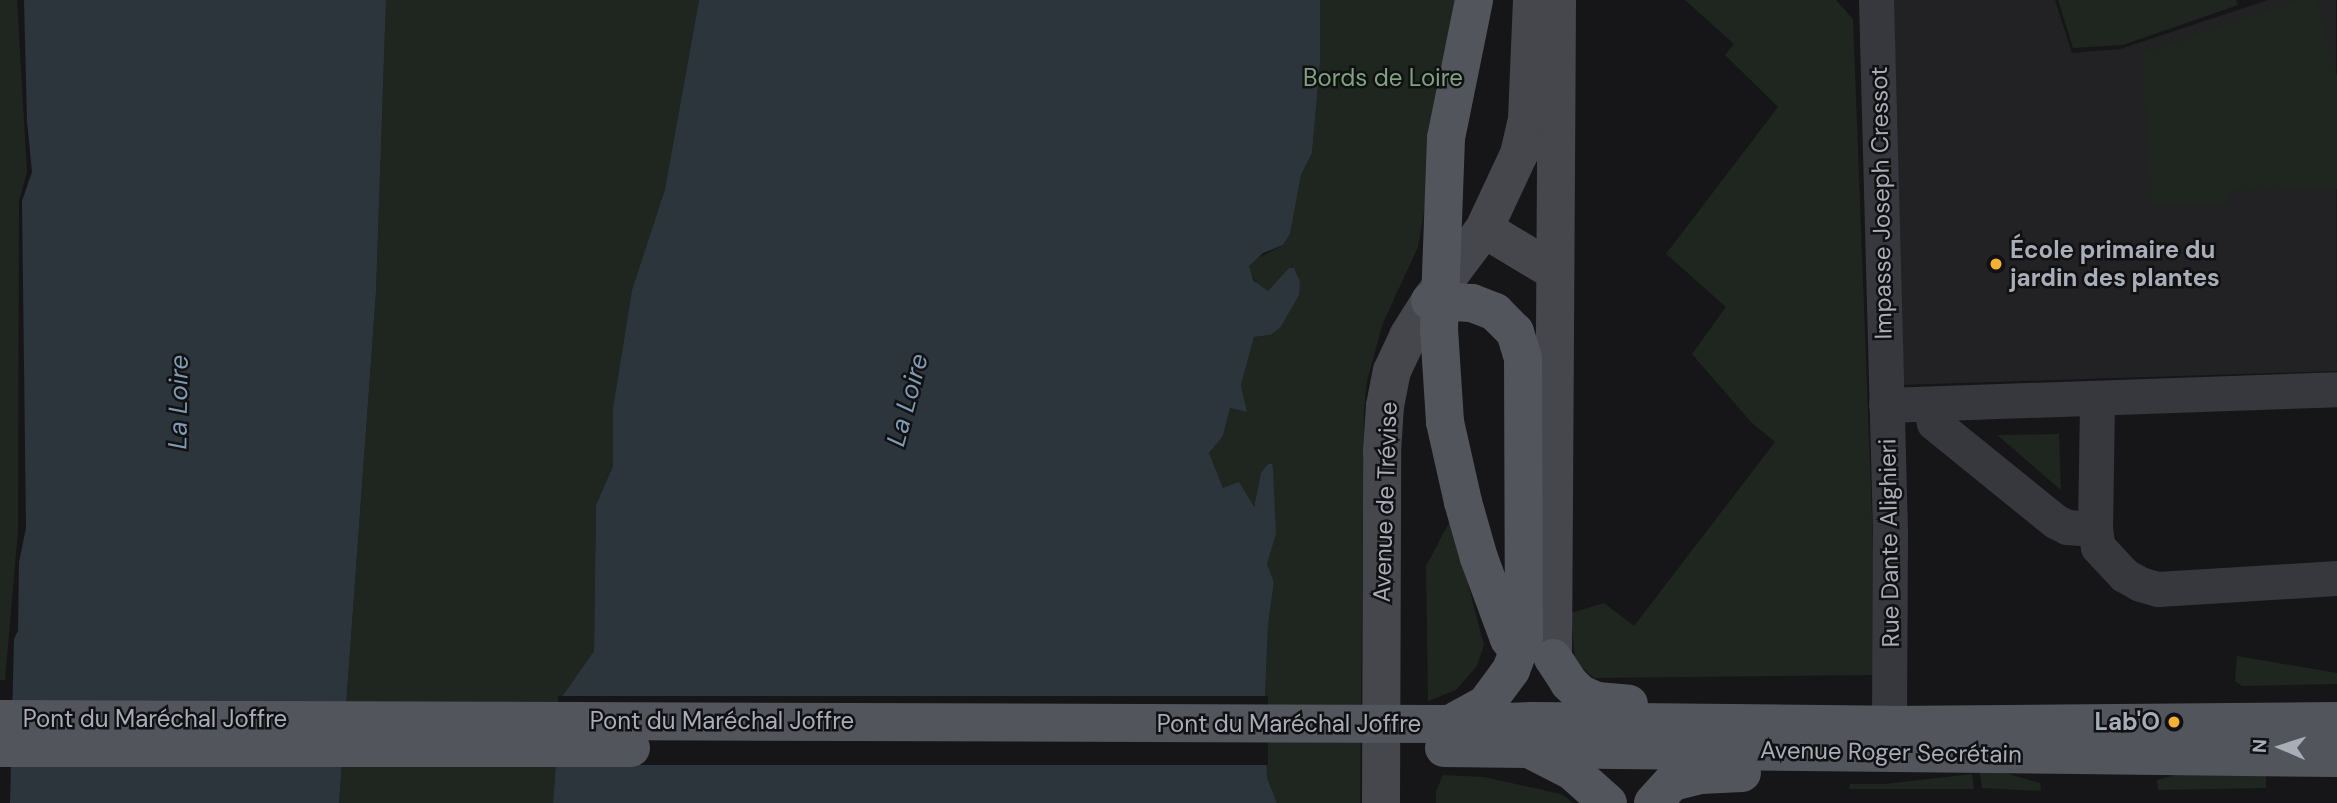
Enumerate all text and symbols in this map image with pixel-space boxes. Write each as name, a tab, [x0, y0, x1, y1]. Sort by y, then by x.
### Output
park label: Bords de Loire	[1303, 64, 1463, 92]
street label: Impasse Joseph Cressot	[1864, 66, 1898, 340]
place label: École primaire du jardin des plantes	[2010, 236, 2220, 292]
marker: École primaire du jardin des plantes	[1988, 256, 2004, 272]
water label: La Loire	[881, 350, 935, 450]
water label: La Loire	[163, 354, 195, 450]
street label: Avenue de Trévise	[1367, 401, 1403, 603]
street label: Rue Dante Alighieri	[1873, 438, 1905, 648]
street label: Pont du Maréchal Joffre	[23, 705, 287, 733]
street label: Pont du Maréchal Joffre	[590, 707, 854, 735]
place label: Lab'O	[2095, 708, 2160, 736]
street label: Pont du Maréchal Joffre	[1157, 710, 1421, 738]
north arrow	[2246, 712, 2316, 782]
marker: Lab'O	[2166, 714, 2182, 730]
street label: Avenue Roger Secrétain	[1760, 735, 2022, 769]
text: N	[2247, 738, 2272, 753]

